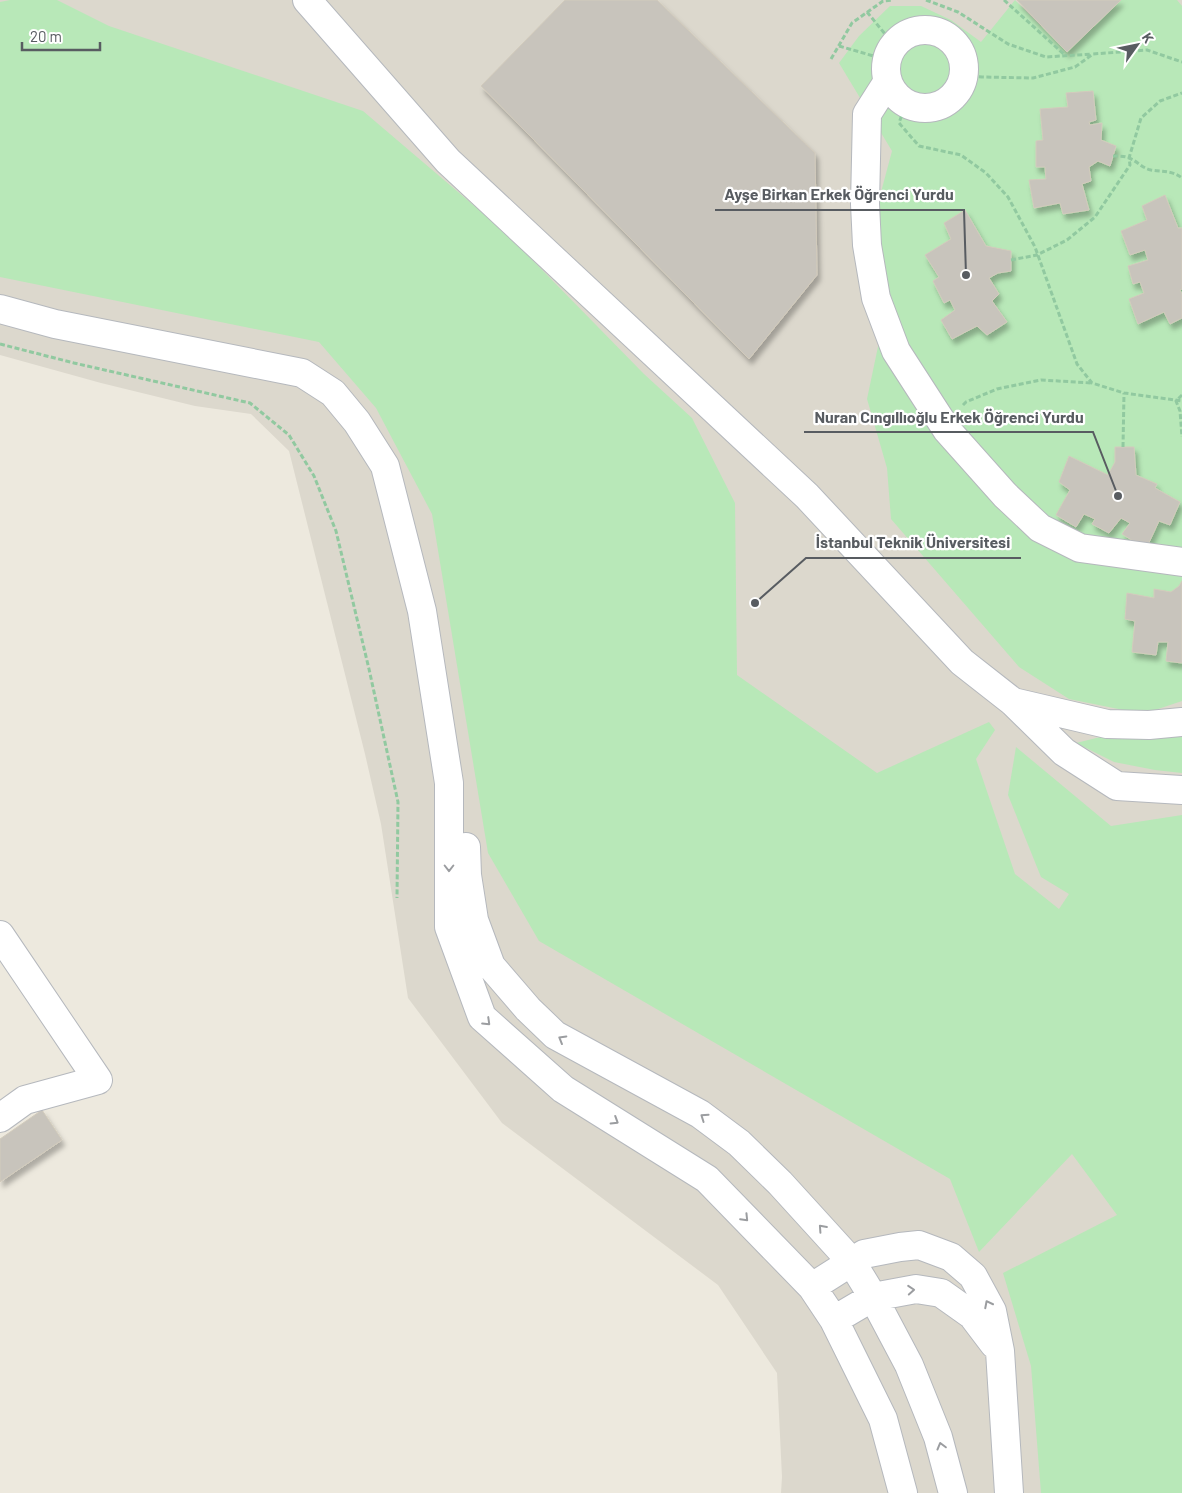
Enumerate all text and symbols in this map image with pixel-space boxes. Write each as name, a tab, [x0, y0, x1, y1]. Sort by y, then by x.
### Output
scale bar	[22, 20, 100, 52]
north arrow	[1112, 20, 1162, 70]
text: 20 m	[30, 27, 62, 45]
text: K	[1139, 29, 1158, 46]
callout: Ayşe Birkan Erkek Öğrenci Yurdu	[715, 179, 964, 210]
text: Ayşe Birkan Erkek Öğrenci Yurdu	[724, 184, 954, 203]
callout: Nuran Cıngıllıoğlu Erkek Öğrenci Yurdu	[804, 401, 1093, 432]
text: Nuran Cıngıllıoğlu Erkek Öğrenci Yurdu	[814, 407, 1084, 426]
callout: İstanbul Teknik Üniversitesi	[806, 527, 1021, 558]
text: İstanbul Teknik Üniversitesi	[816, 532, 1010, 551]
one-way arrow	[444, 864, 454, 872]
one-way arrow	[482, 1016, 491, 1025]
one-way arrow	[558, 1035, 567, 1045]
one-way arrow	[700, 1114, 710, 1123]
one-way arrow	[610, 1115, 619, 1125]
one-way arrow	[739, 1212, 748, 1221]
one-way arrow	[818, 1225, 827, 1234]
one-way arrow	[908, 1285, 916, 1296]
one-way arrow	[984, 1301, 994, 1310]
one-way arrow	[936, 1442, 946, 1451]

